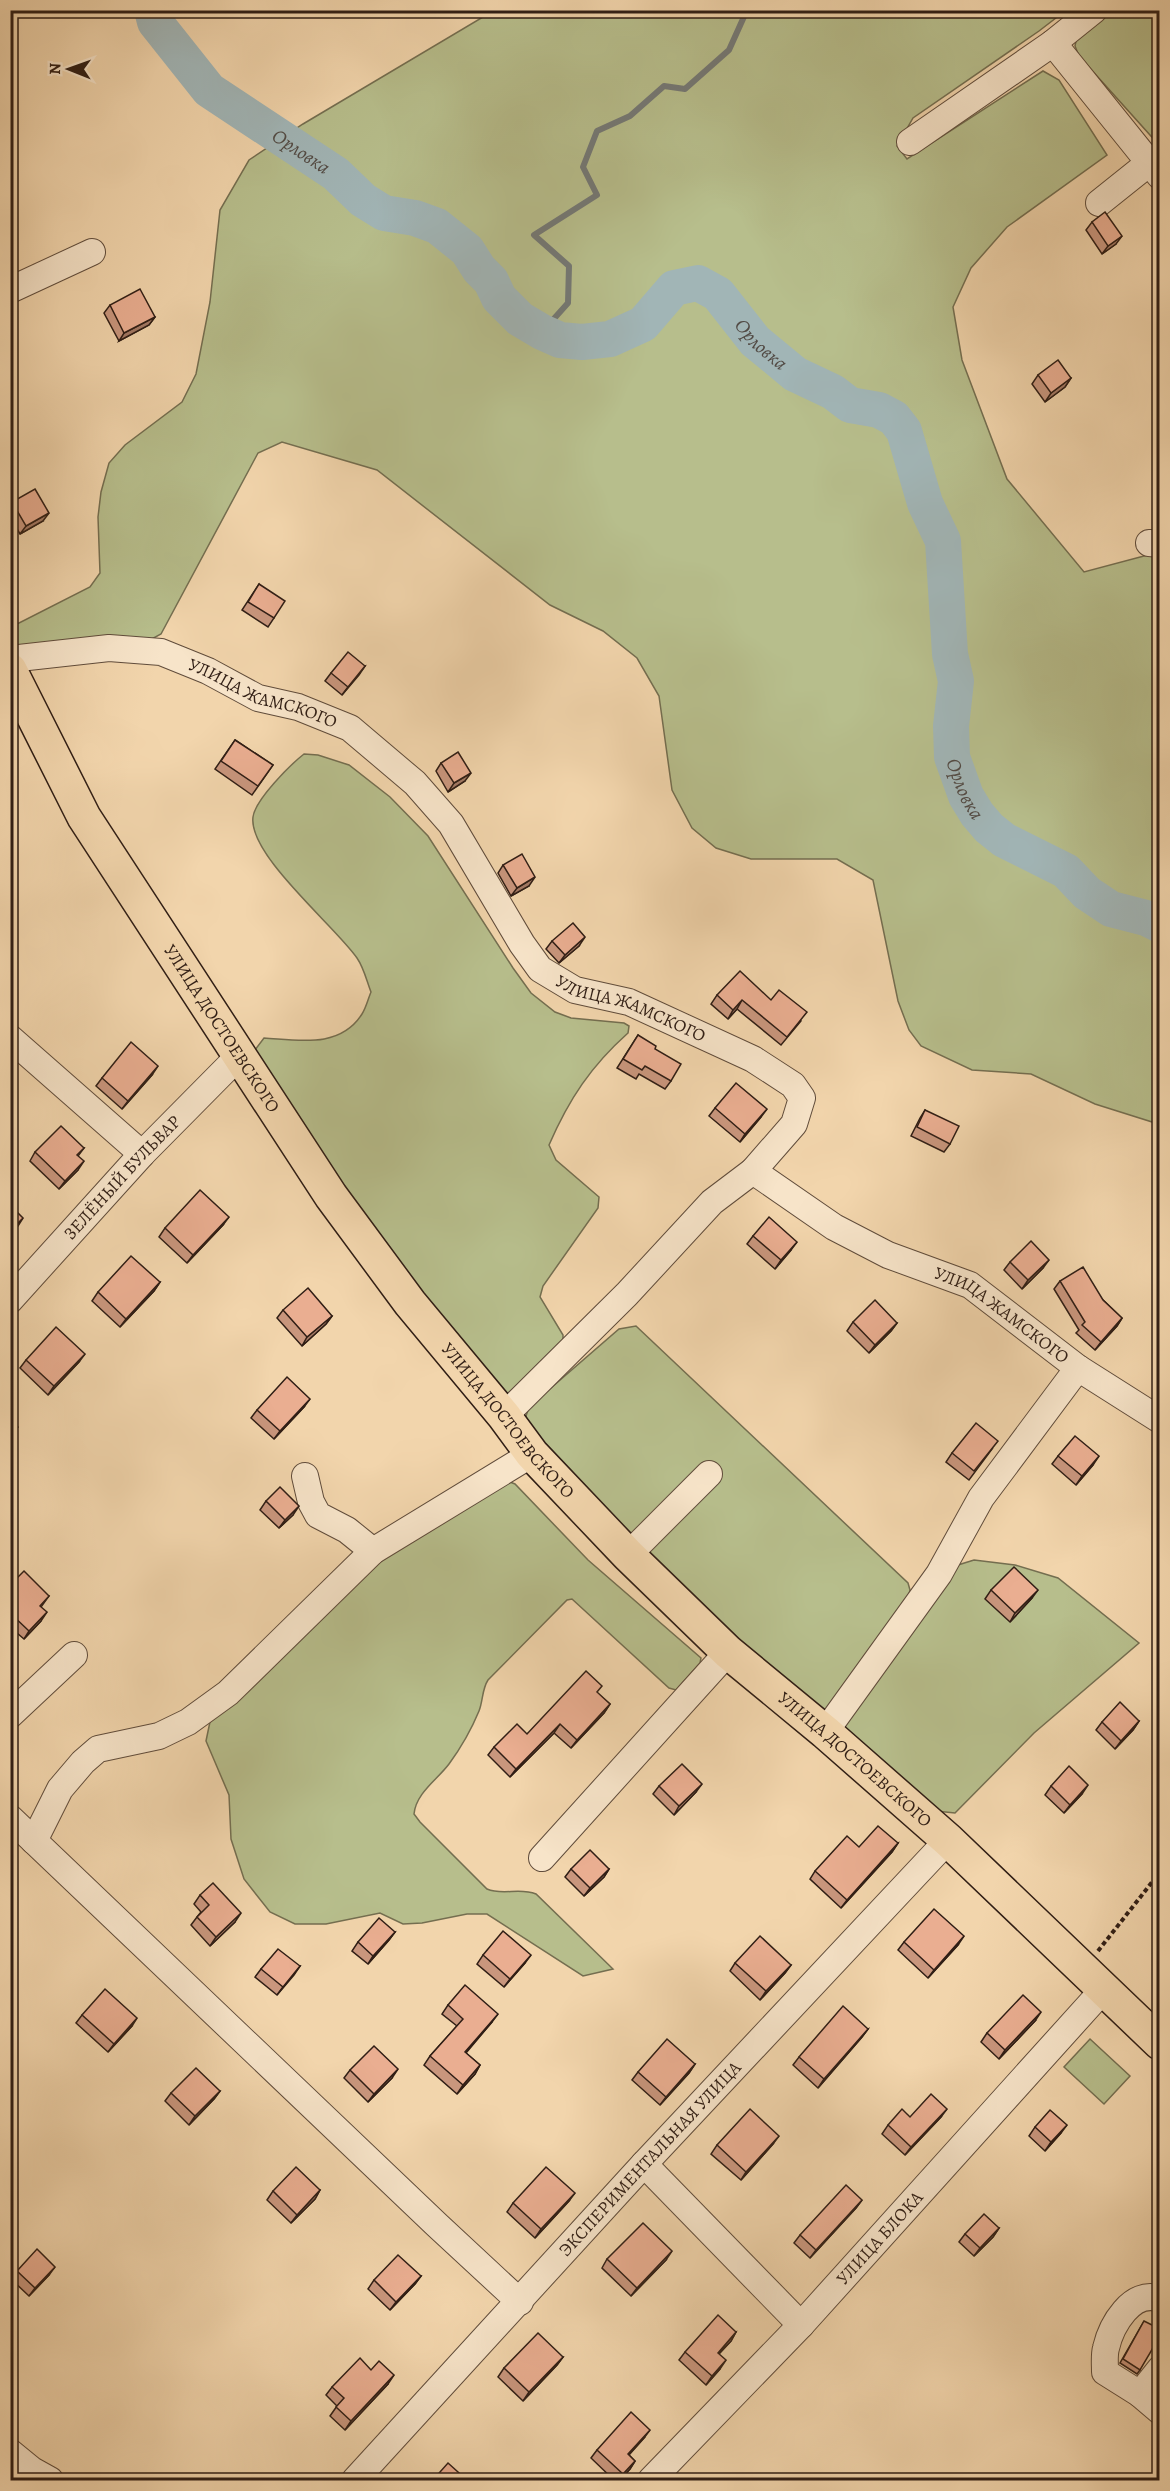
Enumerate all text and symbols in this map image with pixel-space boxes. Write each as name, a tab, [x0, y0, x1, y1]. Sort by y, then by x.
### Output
north arrow	[39, 39, 99, 99]
text: N	[44, 62, 66, 75]
water label: Орловка	[267, 122, 336, 181]
water label: Орловка	[728, 313, 793, 377]
street label: УЛИЦА ЖАМСКОГО	[185, 652, 341, 734]
water label: Орловка	[940, 755, 990, 825]
street label: УЛИЦА ДОСТОЕВСКОГО	[158, 940, 285, 1117]
street label: УЛИЦА ЖАМСКОГО	[551, 969, 710, 1048]
street label: ЗЕЛЁНЫЙ БУЛЬВАР	[58, 1110, 186, 1245]
street label: УЛИЦА ЖАМСКОГО	[931, 1261, 1074, 1369]
street label: УЛИЦА ДОСТОЕВСКОГО	[436, 1338, 580, 1504]
street label: УЛИЦА ДОСТОЕВСКОГО	[773, 1686, 937, 1832]
street label: ЭКСПЕРИМЕНТАЛЬНАЯ УЛИЦА	[553, 2056, 747, 2262]
street label: УЛИЦА БЛОКА	[831, 2185, 928, 2290]

